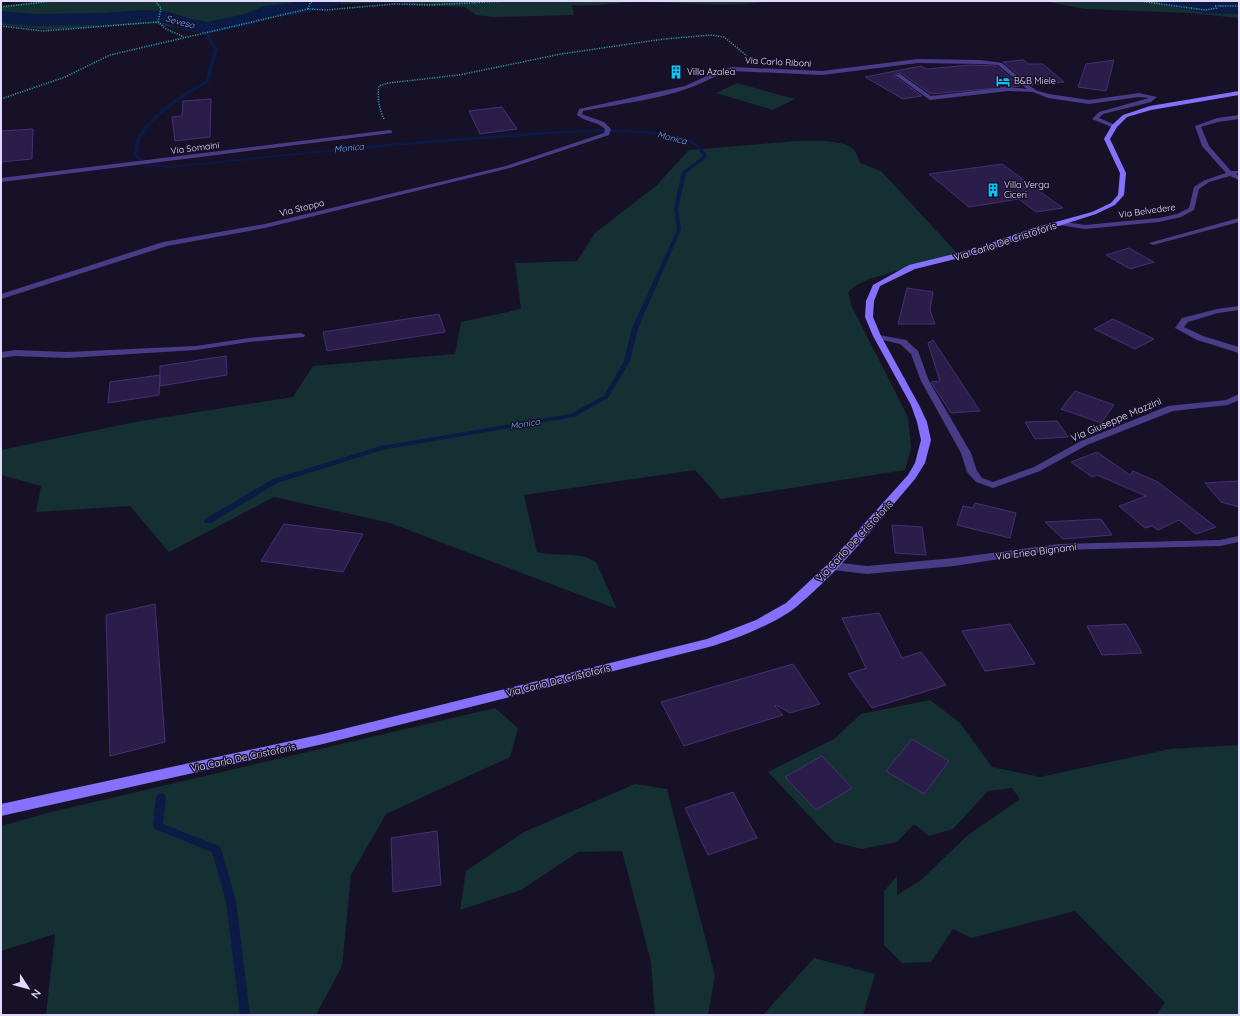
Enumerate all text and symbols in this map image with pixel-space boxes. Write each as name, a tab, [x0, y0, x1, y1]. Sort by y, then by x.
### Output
water label: Seveso	[164, 12, 196, 31]
street label: Via Carlo Riboni	[745, 54, 812, 69]
building icon: Villa Azalea	[668, 64, 684, 80]
place label: Villa Azalea	[687, 66, 735, 77]
hotel icon: B&B Miele	[995, 73, 1011, 89]
place label: B&B Miele	[1014, 75, 1056, 86]
water label: Monica	[656, 129, 689, 147]
street label: Via Somaini	[170, 139, 220, 156]
water label: Monica	[333, 140, 365, 155]
place label: Villa Verga Ciceri	[1004, 179, 1049, 200]
building icon: Villa Verga Ciceri	[985, 182, 1001, 198]
street label: Via Stoppa	[278, 197, 325, 218]
street label: Via Belvedere	[1118, 201, 1176, 220]
street label: Via Carlo De Cristoforis	[952, 219, 1058, 264]
street label: Via Giuseppe Mazzini	[1069, 394, 1163, 444]
water label: Monica	[509, 415, 541, 432]
street label: Via Carlo De Cristoforis	[813, 497, 896, 585]
street label: Via Enea Bignami	[995, 540, 1077, 563]
street label: Via Carlo De Cristoforis	[505, 661, 612, 700]
street label: Via Carlo De Cristoforis	[189, 740, 297, 775]
north arrow	[8, 968, 48, 1008]
text: N	[28, 986, 44, 1001]

